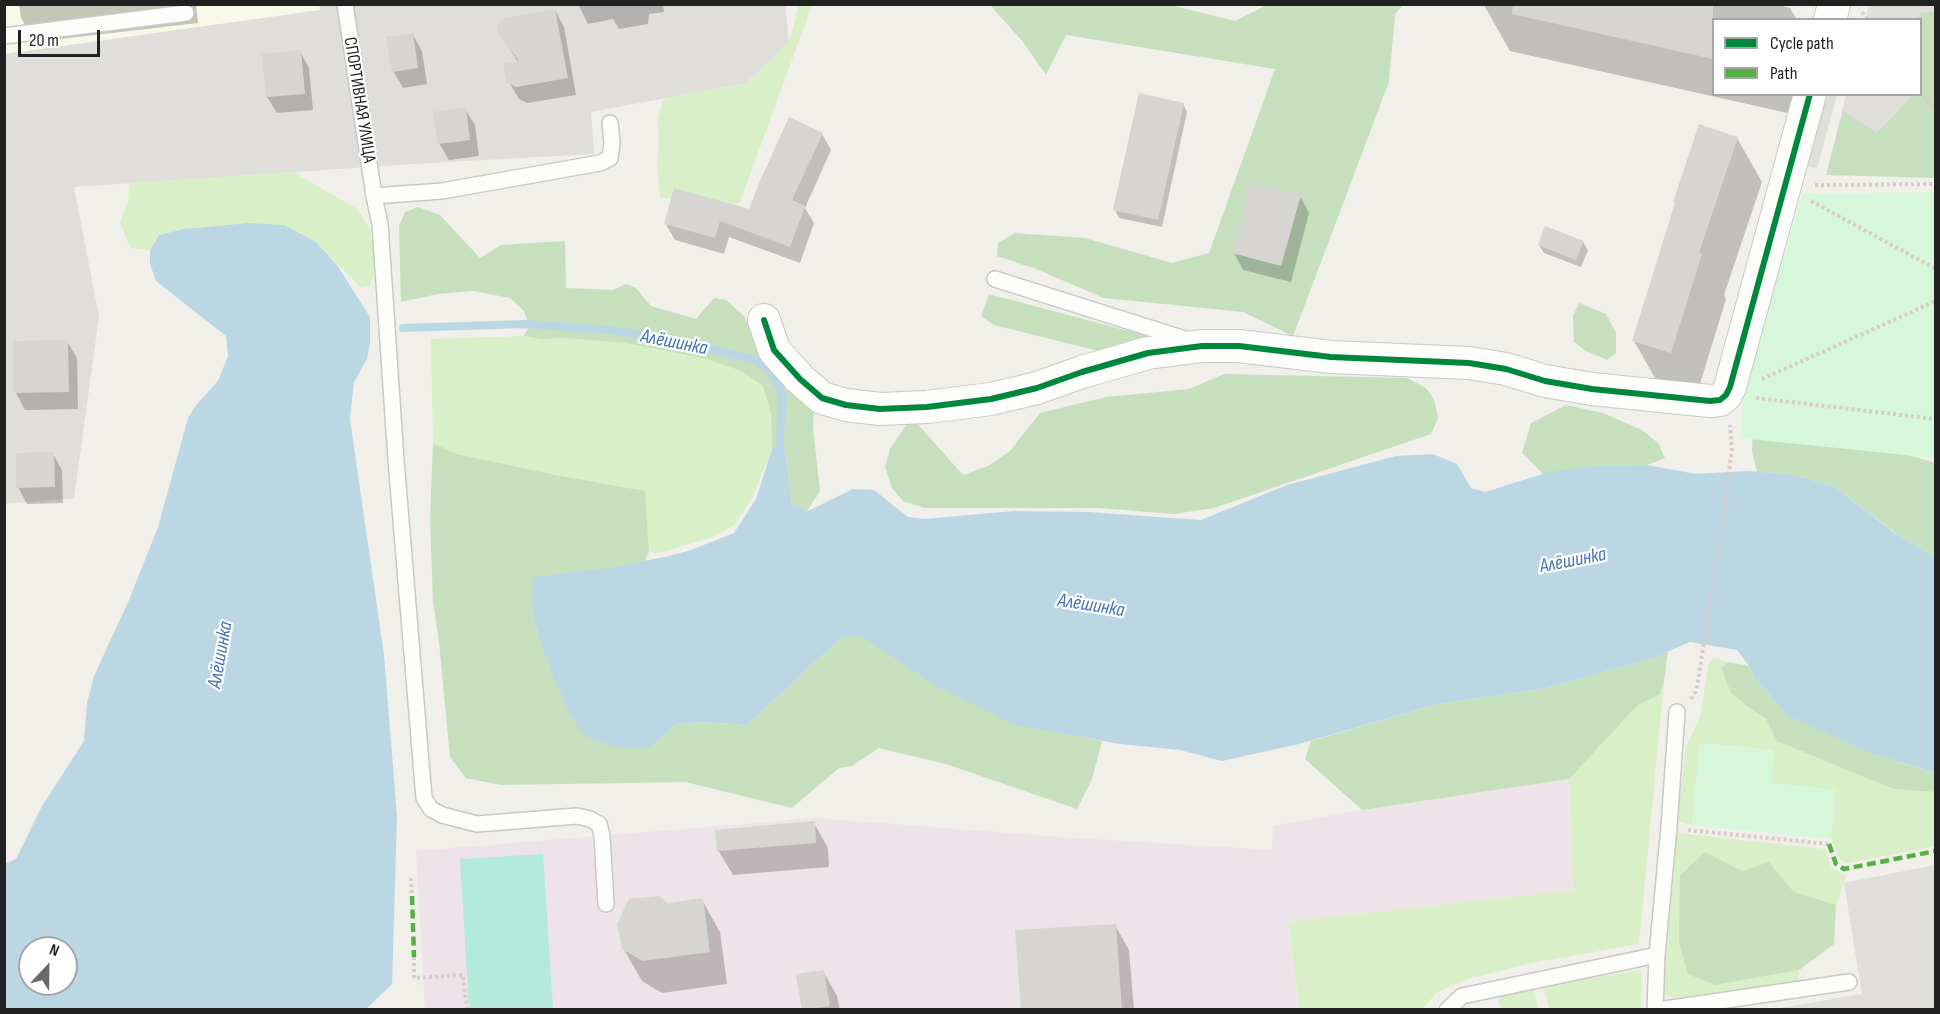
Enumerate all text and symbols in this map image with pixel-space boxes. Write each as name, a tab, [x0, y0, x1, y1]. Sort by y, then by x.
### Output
scale bar	[21, 18, 104, 56]
legend	[1712, 18, 1922, 96]
text: 20 m	[29, 30, 59, 51]
text: Cycle path	[1770, 33, 1834, 54]
street label: СПОРТИВНАЯ УЛИЦА	[338, 35, 380, 165]
text: Path	[1770, 63, 1798, 84]
water label: Алёшинка	[639, 325, 709, 361]
water label: Алёшинка	[1538, 543, 1608, 579]
water label: Алёшинка	[1056, 589, 1126, 623]
water label: Алёшинка	[203, 620, 239, 690]
north arrow	[18, 936, 78, 996]
text: N	[47, 940, 62, 961]

